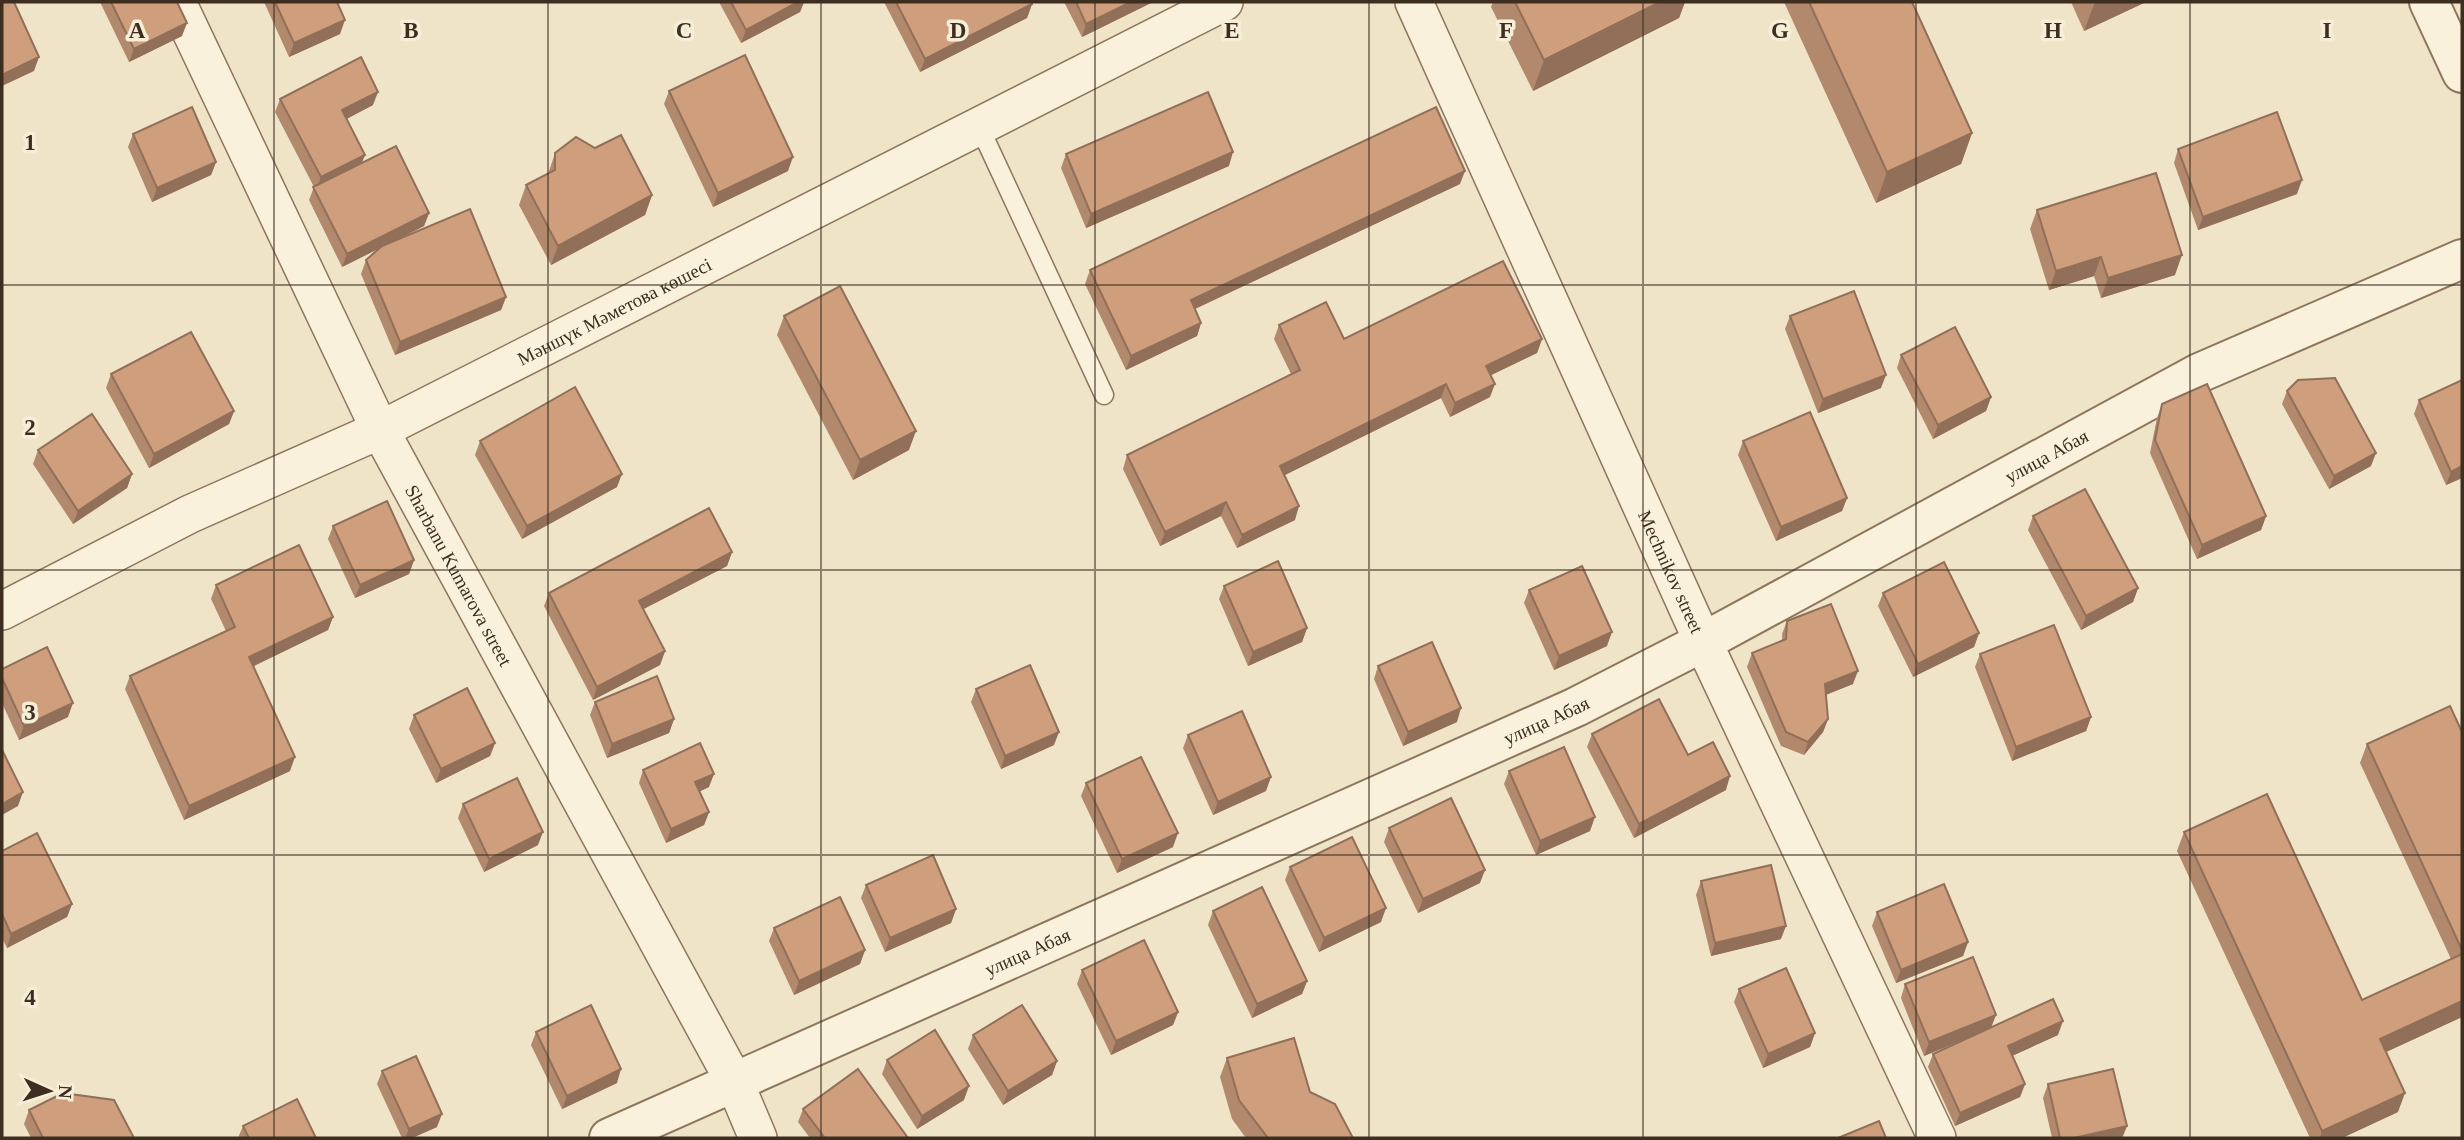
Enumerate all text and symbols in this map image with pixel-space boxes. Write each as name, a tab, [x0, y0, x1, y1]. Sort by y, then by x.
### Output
text: A	[129, 18, 146, 43]
text: B	[403, 18, 419, 43]
text: C	[676, 18, 692, 43]
text: D	[950, 18, 966, 43]
text: E	[1224, 18, 1240, 43]
text: F	[1499, 18, 1513, 43]
text: G	[1771, 18, 1789, 43]
text: H	[2044, 18, 2062, 43]
text: I	[2323, 18, 2332, 43]
text: 1	[24, 130, 36, 155]
street label: Мәншүк Мәметова көшесі	[514, 253, 715, 369]
text: 2	[24, 415, 36, 440]
street label: улица Абая	[2001, 425, 2092, 487]
street label: Sharbanu Kumarova street	[401, 481, 517, 670]
street label: Mechnikov street	[1634, 507, 1708, 637]
street label: улица Абая	[1500, 692, 1593, 748]
text: 3	[24, 700, 36, 725]
street label: улица Абая	[981, 923, 1074, 980]
text: 4	[24, 985, 36, 1010]
north arrow	[14, 1056, 84, 1126]
text: N	[55, 1084, 76, 1100]

